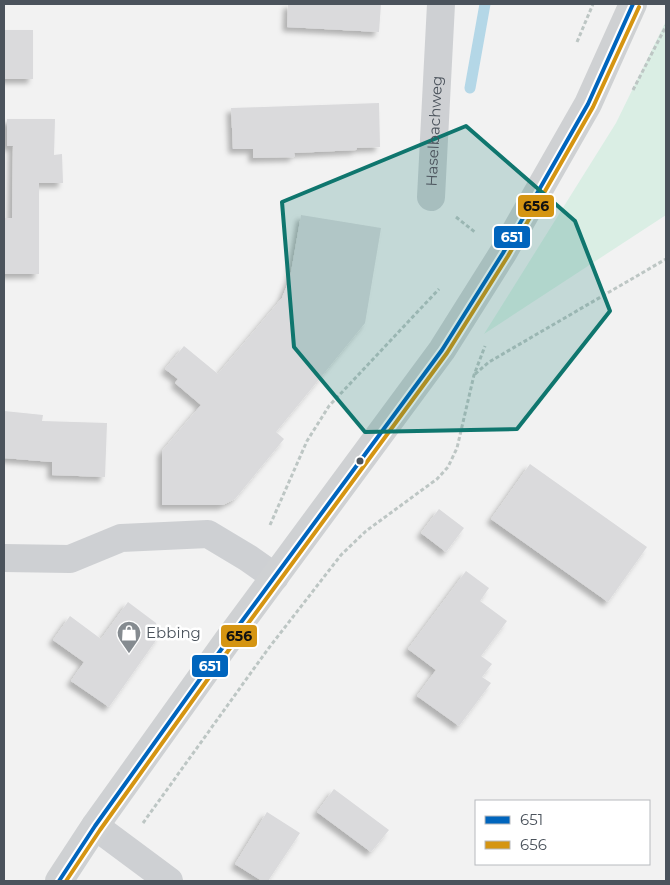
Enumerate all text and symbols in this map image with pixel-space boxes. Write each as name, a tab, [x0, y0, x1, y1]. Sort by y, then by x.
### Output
street label: Haselbachweg	[422, 75, 446, 187]
line badge: 656	[517, 194, 555, 218]
text: 656	[523, 197, 549, 215]
line badge: 651	[493, 225, 531, 249]
text: 651	[501, 228, 523, 246]
unlabelled marker	[355, 456, 365, 466]
shop icon: Ebbing	[116, 620, 142, 654]
place label: Ebbing	[146, 623, 201, 642]
line badge: 656	[220, 624, 258, 648]
text: 656	[226, 627, 252, 645]
line badge: 651	[191, 654, 229, 678]
text: 651	[199, 657, 221, 675]
legend	[475, 800, 650, 865]
text: 651	[520, 810, 543, 829]
text: 656	[520, 835, 547, 854]

